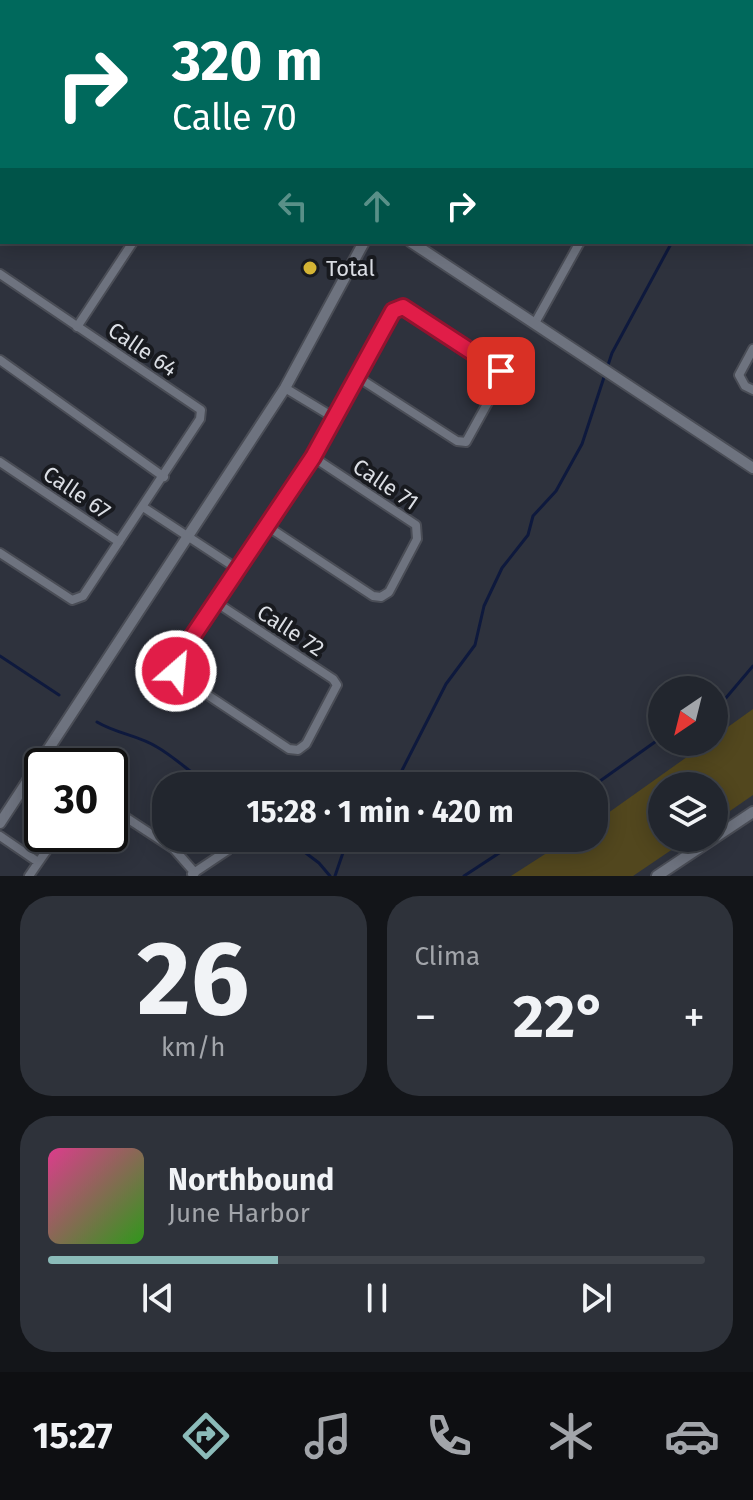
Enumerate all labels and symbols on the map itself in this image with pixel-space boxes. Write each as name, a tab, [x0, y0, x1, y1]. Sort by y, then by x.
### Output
place label: Total	[326, 255, 375, 282]
marker: Total	[301, 259, 319, 277]
street label: Calle 64	[103, 316, 183, 383]
pin	[467, 337, 535, 405]
street label: Calle 71	[348, 453, 424, 516]
street label: Calle 67	[38, 460, 116, 525]
street label: Calle 72	[252, 599, 329, 662]
position arrow	[134, 629, 218, 713]
north arrow	[648, 676, 728, 756]
speed limit sign: 30	[24, 748, 128, 852]

